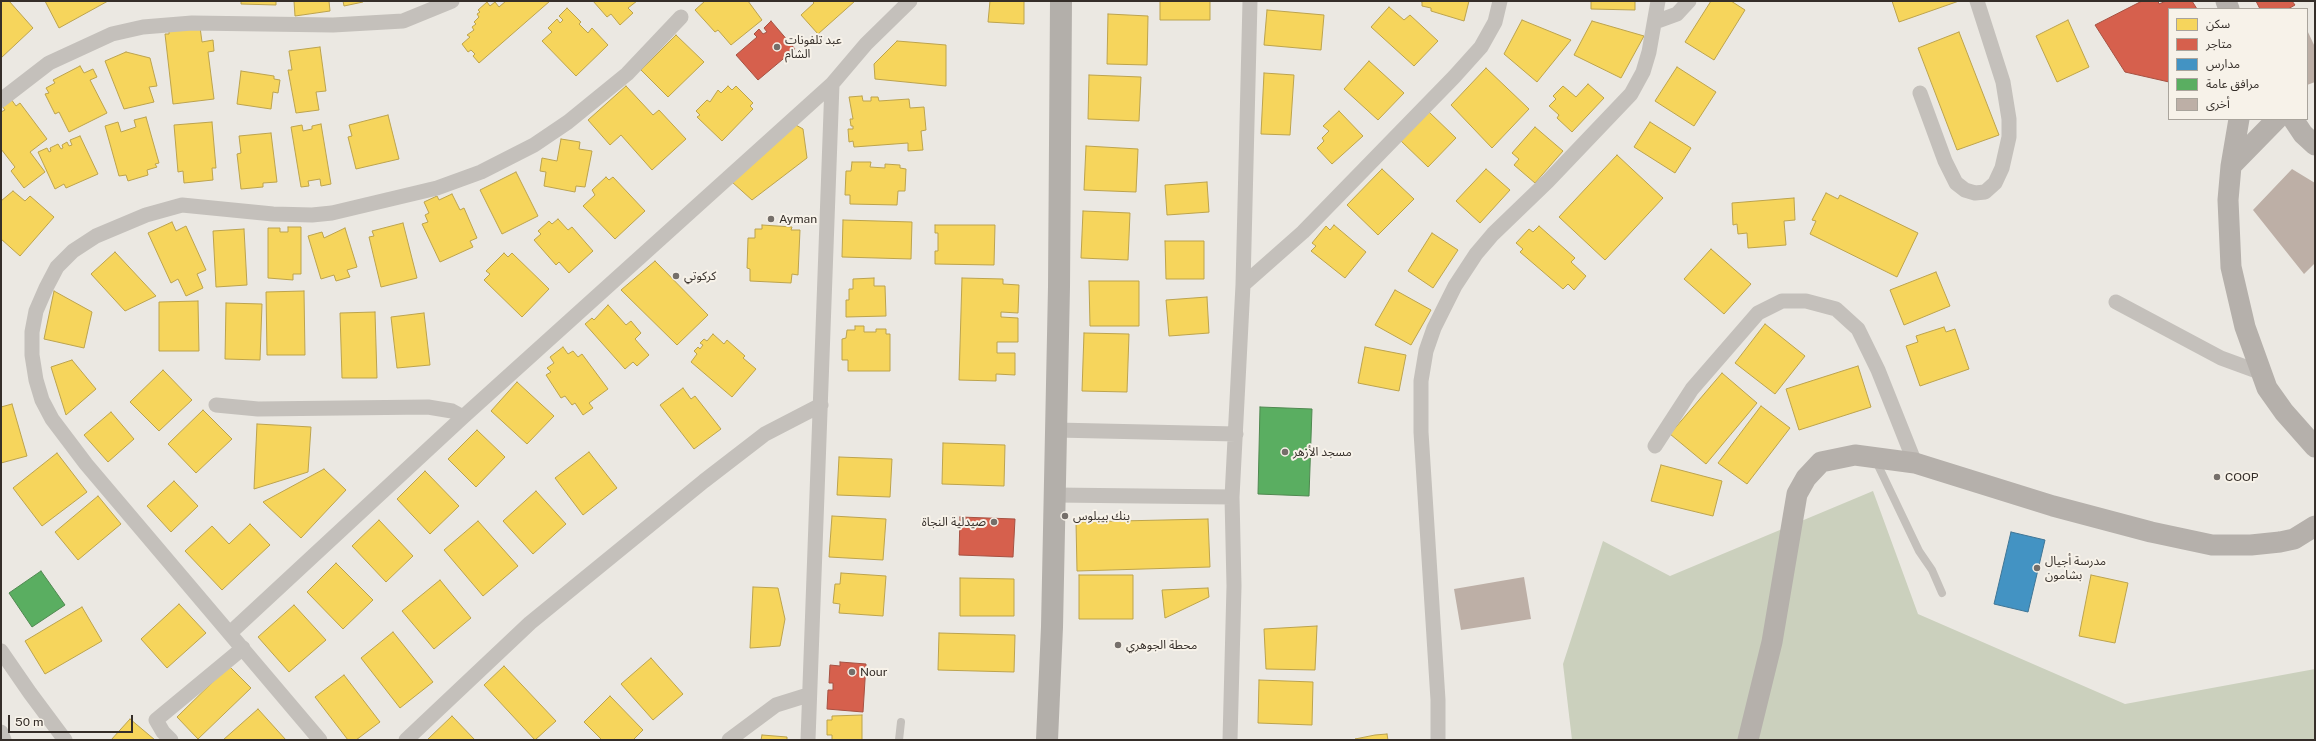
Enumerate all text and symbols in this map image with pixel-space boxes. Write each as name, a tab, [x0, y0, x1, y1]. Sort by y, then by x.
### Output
legend	[2168, 8, 2308, 120]
text: سكن	[2206, 17, 2230, 31]
place label: عبد تلفونات الشام	[785, 33, 842, 61]
text: متاجر	[2206, 37, 2232, 51]
marker: عبد تلفونات الشام	[772, 42, 782, 52]
text: مدارس	[2206, 57, 2240, 71]
text: مرافق عامة	[2206, 77, 2259, 91]
text: أخرى	[2206, 97, 2230, 111]
place label: Ayman	[779, 212, 817, 226]
marker: Ayman	[766, 214, 776, 224]
place label: كركوتي	[684, 269, 716, 283]
marker: كركوتي	[671, 271, 681, 281]
place label: مسجد الأزهر	[1293, 445, 1352, 459]
marker: مسجد الأزهر	[1280, 447, 1290, 457]
place label: COOP	[2225, 470, 2258, 484]
marker: COOP	[2212, 472, 2222, 482]
place label: بنك بيبلوس	[1073, 509, 1130, 523]
marker: بنك بيبلوس	[1060, 511, 1070, 521]
place label: صيدلية النجاة	[922, 515, 986, 529]
marker: صيدلية النجاة	[989, 517, 999, 527]
place label: مدرسة أجيال بشامون	[2045, 554, 2106, 582]
marker: مدرسة أجيال بشامون	[2032, 563, 2042, 573]
place label: محطة الجوهري	[1126, 638, 1197, 652]
marker: محطة الجوهري	[1113, 640, 1123, 650]
place label: Nour	[860, 665, 887, 679]
marker: Nour	[847, 667, 857, 677]
scale bar	[10, 707, 135, 733]
text: 50 m	[15, 715, 43, 729]

